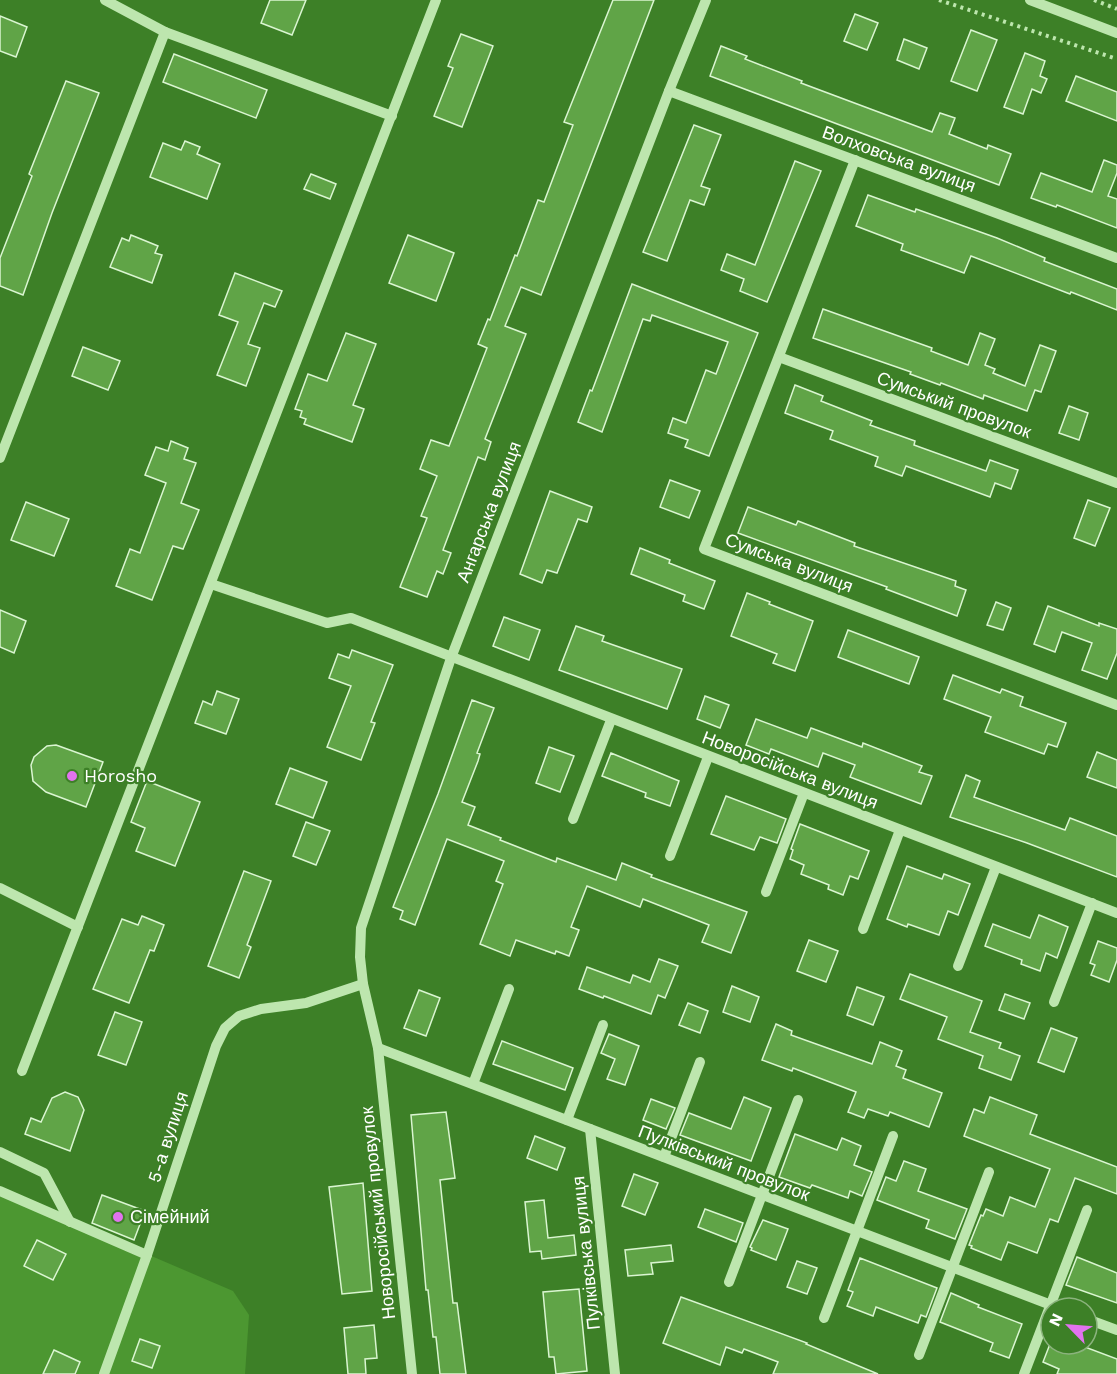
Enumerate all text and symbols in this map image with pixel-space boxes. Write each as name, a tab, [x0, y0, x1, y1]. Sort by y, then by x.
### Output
street label: Волховська вулиця	[820, 121, 979, 196]
street label: Сумський провулок	[874, 367, 1034, 442]
street label: Ангарська вулиця	[452, 438, 525, 585]
street label: Сумська вулиця	[722, 528, 856, 597]
street label: Новоросійська вулиця	[699, 726, 881, 813]
place label: Horosho	[84, 765, 157, 786]
marker: Horosho	[65, 769, 79, 783]
street label: 5-а вулиця	[143, 1089, 192, 1185]
street label: Новоросійський провулок	[356, 1105, 399, 1321]
street label: Пулківський провулок	[635, 1120, 813, 1205]
street label: Пулківська вулиця	[567, 1175, 604, 1331]
place label: Сімейний	[130, 1206, 210, 1227]
marker: Сімейний	[111, 1210, 125, 1224]
north arrow	[1039, 1296, 1099, 1356]
text: N	[1045, 1310, 1067, 1329]

